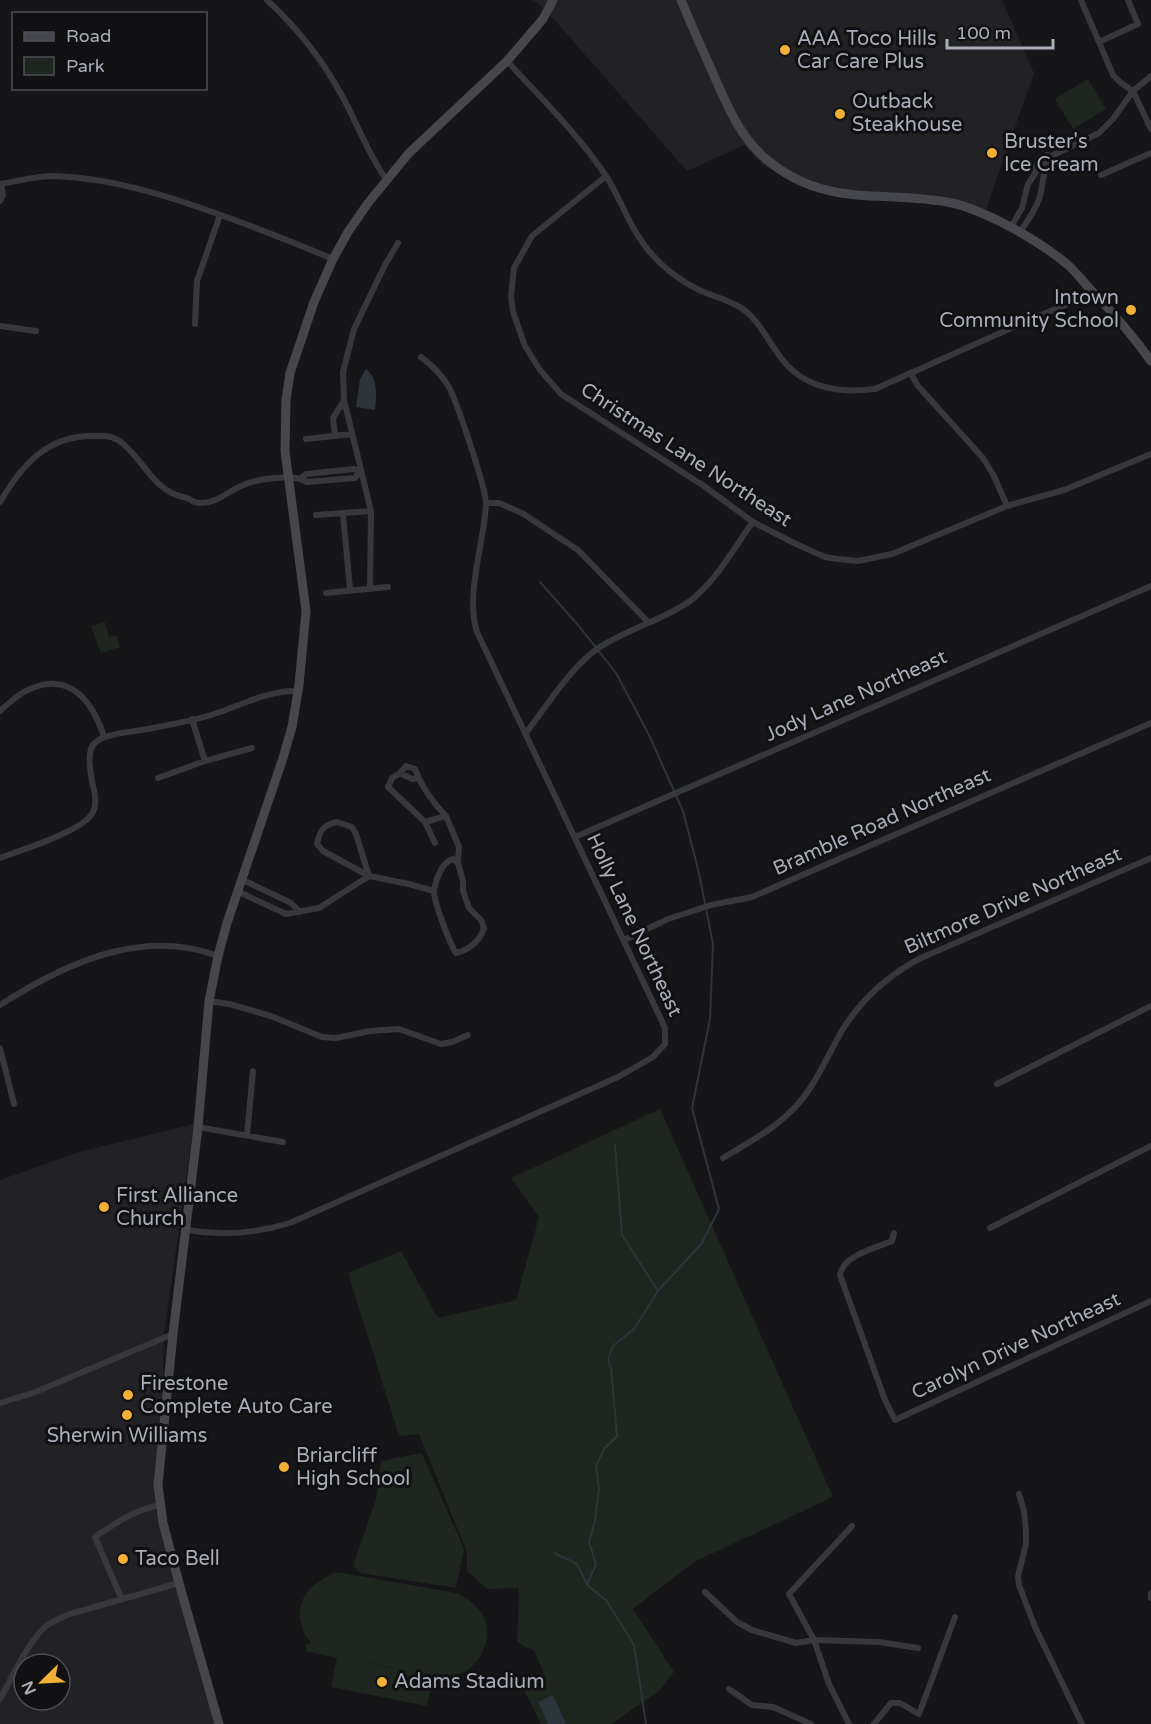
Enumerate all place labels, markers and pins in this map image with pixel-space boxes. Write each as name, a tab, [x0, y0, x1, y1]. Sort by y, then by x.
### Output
place label: AAA Toco Hills Car Care Plus	[797, 27, 937, 74]
marker: AAA Toco Hills Car Care Plus	[778, 43, 792, 57]
place label: Outback Steakhouse	[852, 90, 962, 137]
marker: Outback Steakhouse	[833, 107, 847, 121]
place label: Bruster's Ice Cream	[1004, 130, 1099, 177]
marker: Bruster's Ice Cream	[985, 146, 999, 160]
place label: Intown Community School	[939, 286, 1119, 333]
marker: Intown Community School	[1124, 303, 1138, 317]
place label: First Alliance Church	[116, 1184, 238, 1231]
marker: First Alliance Church	[97, 1200, 111, 1214]
place label: Firestone Complete Auto Care	[140, 1372, 333, 1419]
marker: Firestone Complete Auto Care	[121, 1388, 135, 1402]
marker: Sherwin Williams	[120, 1408, 134, 1422]
place label: Sherwin Williams	[47, 1424, 207, 1448]
place label: Briarcliff High School	[296, 1444, 410, 1491]
marker: Briarcliff High School	[277, 1460, 291, 1474]
place label: Taco Bell	[135, 1547, 220, 1571]
marker: Taco Bell	[116, 1552, 130, 1566]
place label: Adams Stadium	[394, 1670, 545, 1694]
marker: Adams Stadium	[375, 1675, 389, 1689]

